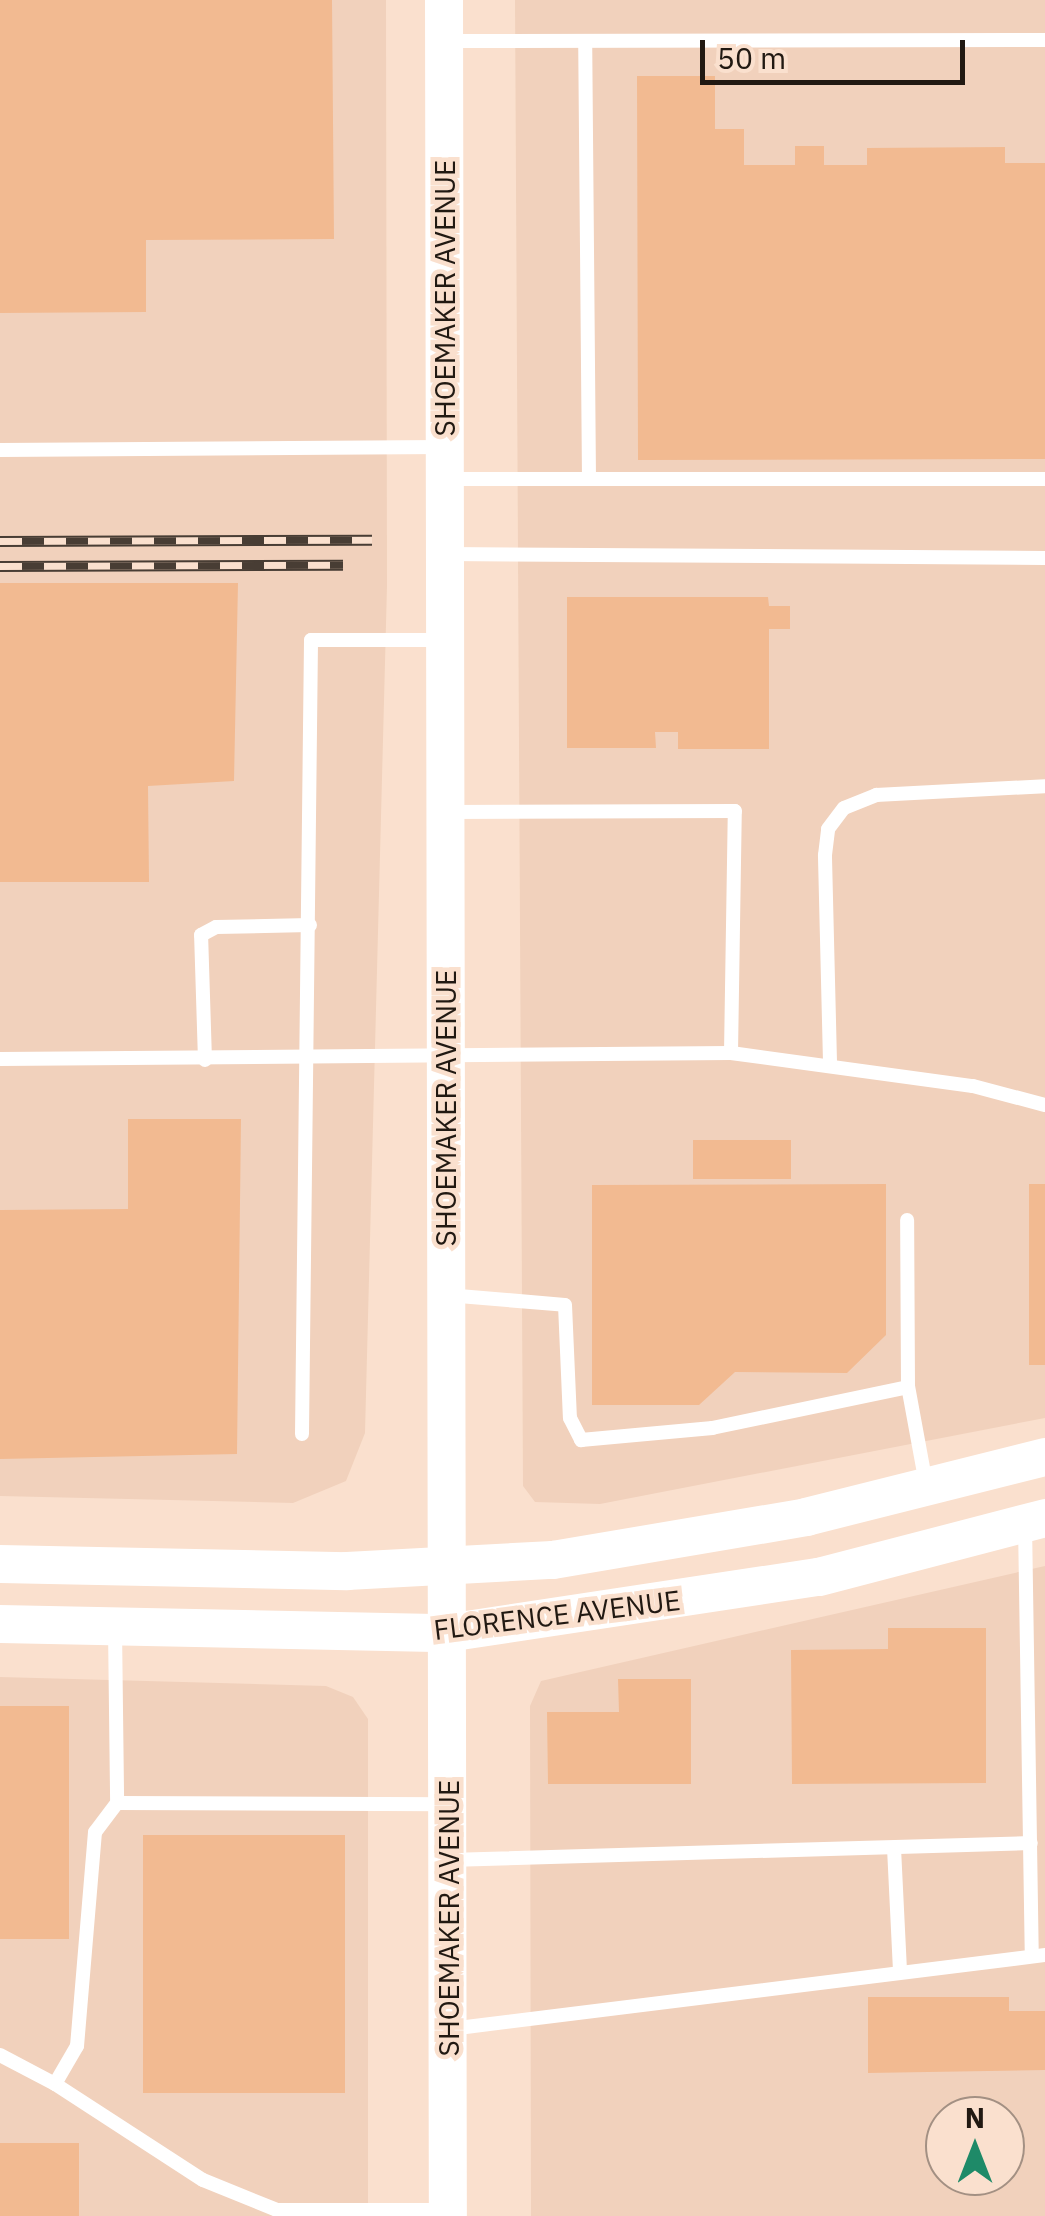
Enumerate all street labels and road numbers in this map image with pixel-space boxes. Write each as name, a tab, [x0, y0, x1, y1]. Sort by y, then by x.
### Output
street label: SHOEMAKER AVENUE	[428, 160, 462, 436]
street label: SHOEMAKER AVENUE	[429, 970, 463, 1246]
street label: FLORENCE AVENUE	[432, 1583, 682, 1647]
street label: SHOEMAKER AVENUE	[432, 1780, 466, 2056]

